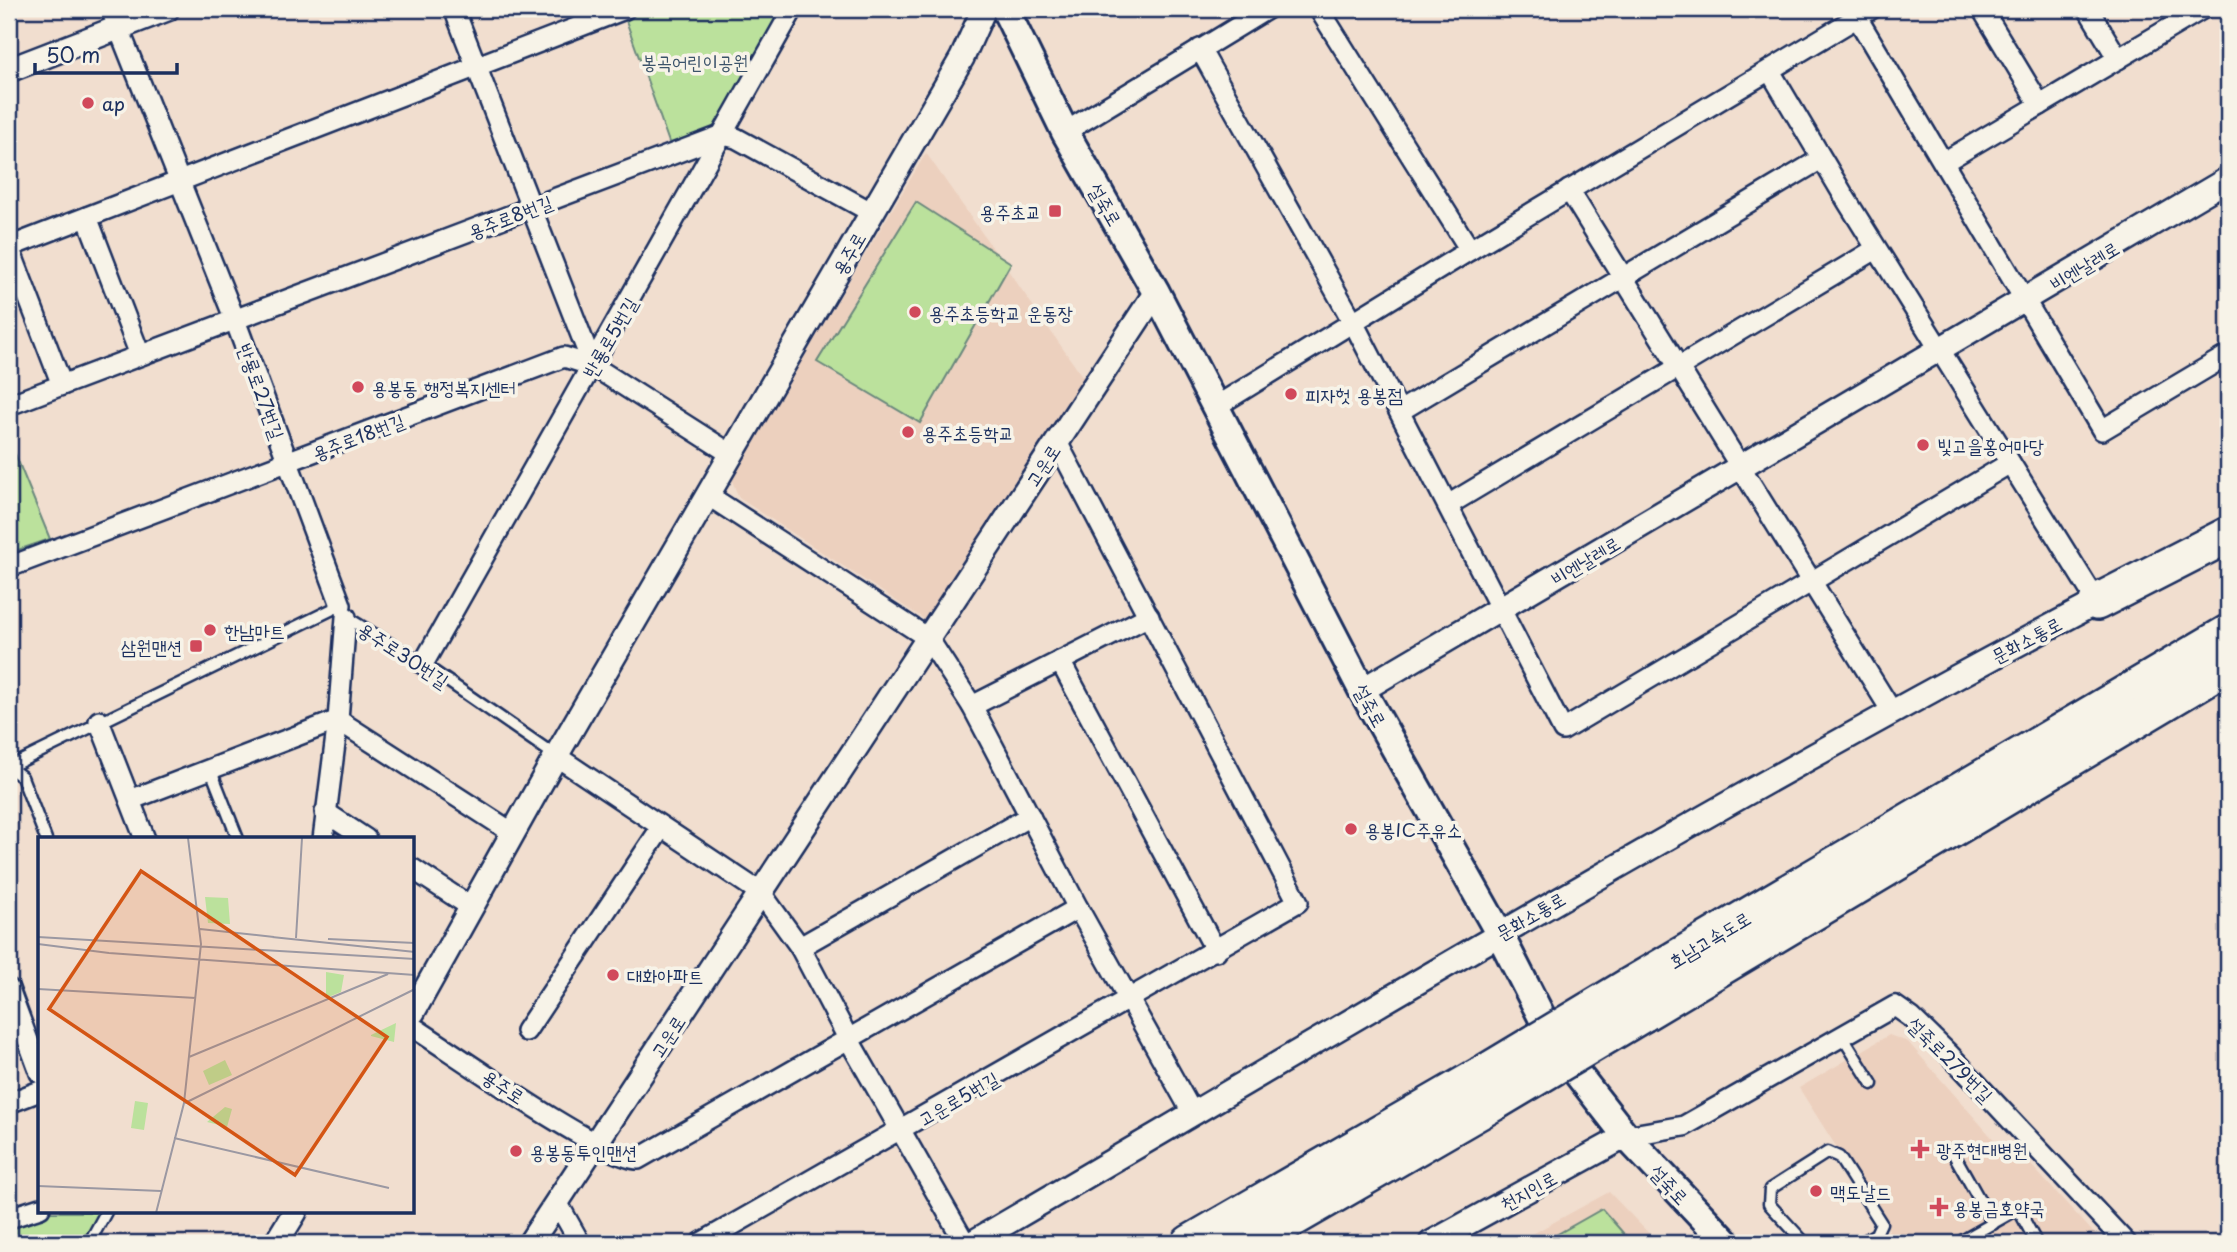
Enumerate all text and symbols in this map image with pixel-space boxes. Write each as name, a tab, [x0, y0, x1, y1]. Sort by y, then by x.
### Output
scale bar	[35, 32, 177, 76]
text: 50 m	[46, 38, 100, 70]
park label: 봉곡어린이공원	[641, 47, 749, 75]
place label: ap	[102, 89, 125, 117]
marker: ap	[80, 95, 96, 111]
street label: 설죽로	[1082, 177, 1130, 231]
street label: 용주로8번길	[464, 187, 556, 245]
place label: 용주초교	[980, 197, 1041, 225]
marker: 용주초교	[1047, 203, 1063, 219]
street label: 용주로	[824, 226, 872, 280]
street label: 비엔날레로	[2044, 233, 2124, 297]
street label: 반룡로5번길	[575, 292, 643, 382]
place label: 용주초등학교 운동장	[929, 298, 1073, 326]
marker: 용주초등학교 운동장	[907, 304, 923, 320]
street label: 반룡로27번길	[232, 339, 292, 443]
place label: 용봉동 행정복지센터	[372, 373, 516, 401]
marker: 용봉동 행정복지센터	[350, 379, 366, 395]
place label: 피자헛 용봉점	[1305, 380, 1403, 408]
marker: 피자헛 용봉점	[1283, 386, 1299, 402]
street label: 용주로18번길	[308, 406, 408, 466]
place label: 용주초등학교	[922, 418, 1014, 446]
marker: 용주초등학교	[900, 424, 916, 440]
place label: 빛고을홍어마당	[1937, 431, 2044, 459]
marker: 빛고을홍어마당	[1915, 437, 1931, 453]
street label: 고운로	[1018, 438, 1066, 492]
street label: 비엔날레로	[1545, 528, 1625, 592]
street label: 문화소통로	[1986, 609, 2066, 669]
street label: 용주로30번길	[353, 614, 455, 694]
place label: 한남마트	[224, 616, 285, 644]
marker: 한남마트	[202, 622, 218, 638]
place label: 삼원맨션	[121, 632, 182, 660]
marker: 삼원맨션	[188, 638, 204, 654]
street label: 설죽로	[1348, 678, 1394, 732]
place label: 용봉IC주유소	[1365, 815, 1462, 843]
marker: 용봉IC주유소	[1343, 821, 1359, 837]
inset map	[38, 837, 415, 1214]
street label: 문화소통로	[1490, 884, 1570, 946]
street label: 호남고속도로	[1662, 903, 1756, 975]
place label: 대화아파트	[627, 961, 703, 989]
marker: 대화아파트	[605, 967, 621, 983]
street label: 고운로	[643, 1009, 691, 1063]
street label: 설죽로279번길	[1902, 1010, 2000, 1108]
street label: 용주로	[477, 1062, 531, 1110]
street label: 고운로5번길	[913, 1064, 1003, 1132]
place label: 광주현대병원	[1936, 1135, 2028, 1163]
place label: 용봉동투인맨션	[530, 1137, 637, 1165]
marker: 광주현대병원	[1910, 1139, 1930, 1159]
marker: 용봉동투인맨션	[508, 1143, 524, 1159]
street label: 설죽로	[1644, 1158, 1696, 1210]
street label: 천지인로	[1494, 1163, 1562, 1217]
place label: 맥도날드	[1830, 1177, 1891, 1205]
marker: 맥도날드	[1808, 1183, 1824, 1199]
place label: 용봉금호약국	[1953, 1193, 2045, 1221]
marker: 용봉금호약국	[1931, 1199, 1947, 1215]

